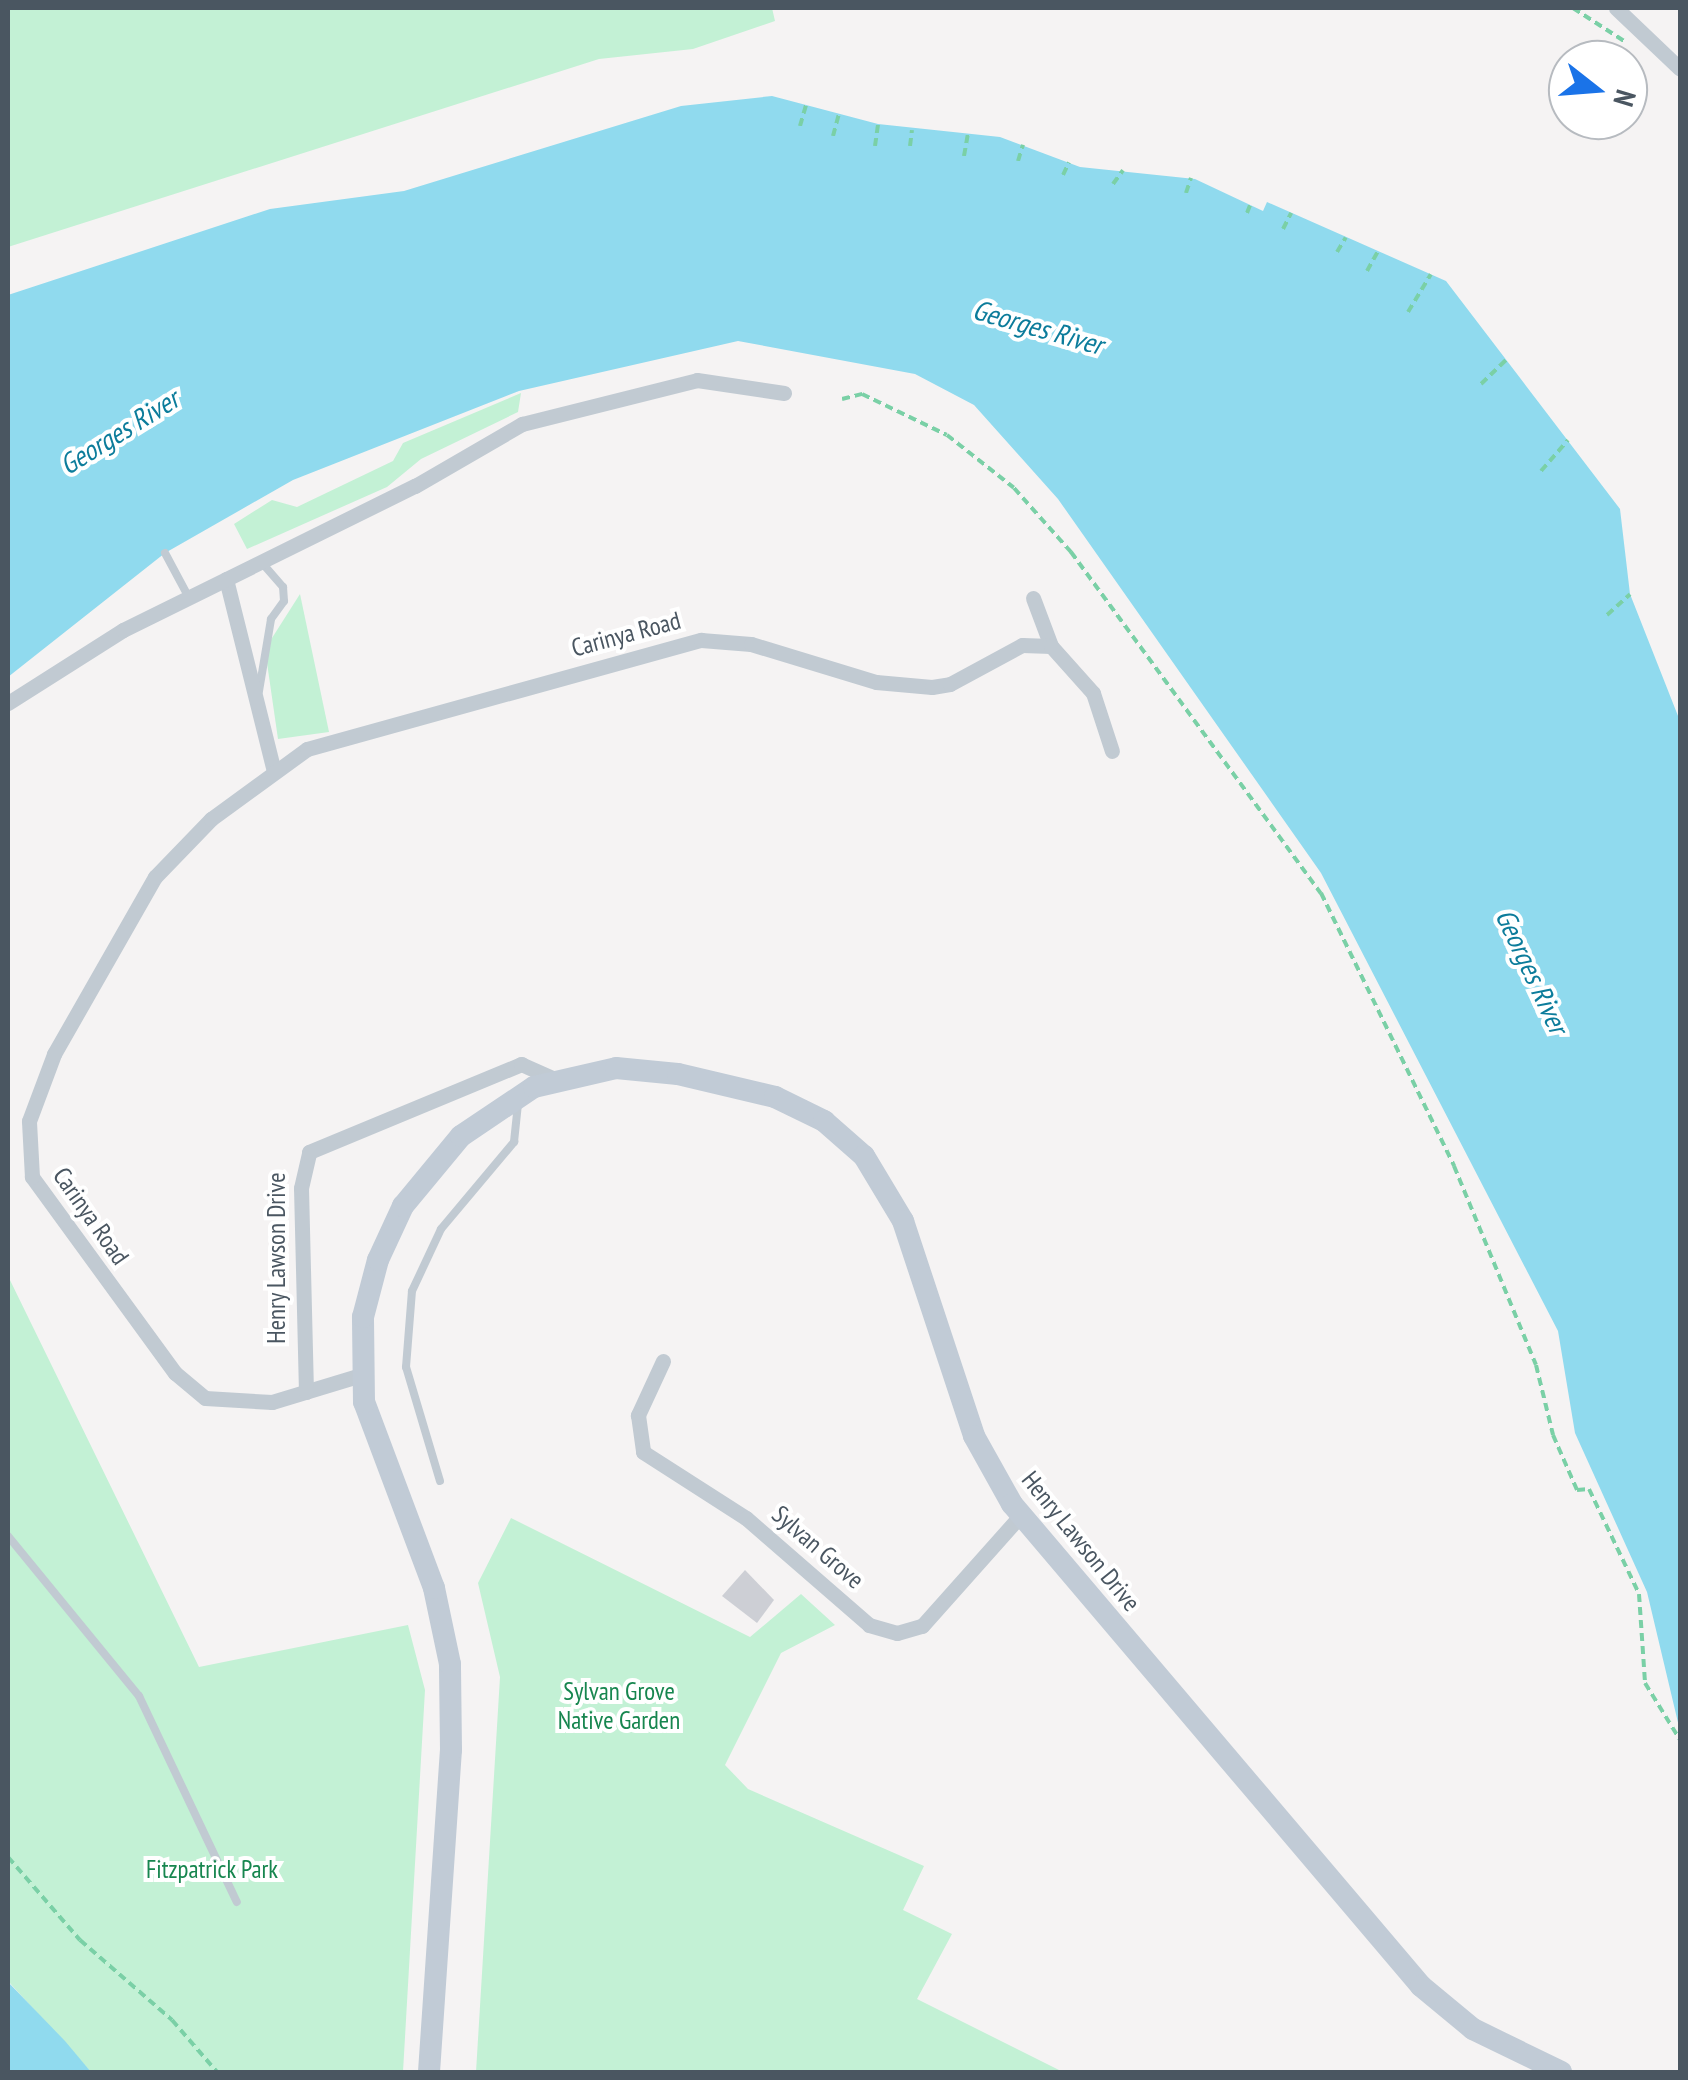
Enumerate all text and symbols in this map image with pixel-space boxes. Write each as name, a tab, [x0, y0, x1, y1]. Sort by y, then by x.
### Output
north arrow	[1548, 40, 1648, 140]
text: N	[1605, 86, 1645, 111]
water label: Georges River	[969, 292, 1107, 362]
water label: Georges River	[53, 382, 185, 482]
street label: Carinya Road	[568, 605, 684, 663]
water label: Georges River	[1489, 903, 1575, 1039]
street label: Carinya Road	[47, 1162, 135, 1270]
street label: Henry Lawson Drive	[261, 1172, 291, 1344]
street label: Henry Lawson Drive	[1015, 1465, 1147, 1617]
street label: Sylvan Grove	[766, 1499, 870, 1595]
park label: Sylvan Grove Native Garden	[558, 1677, 680, 1736]
park label: Fitzpatrick Park	[146, 1854, 278, 1884]

